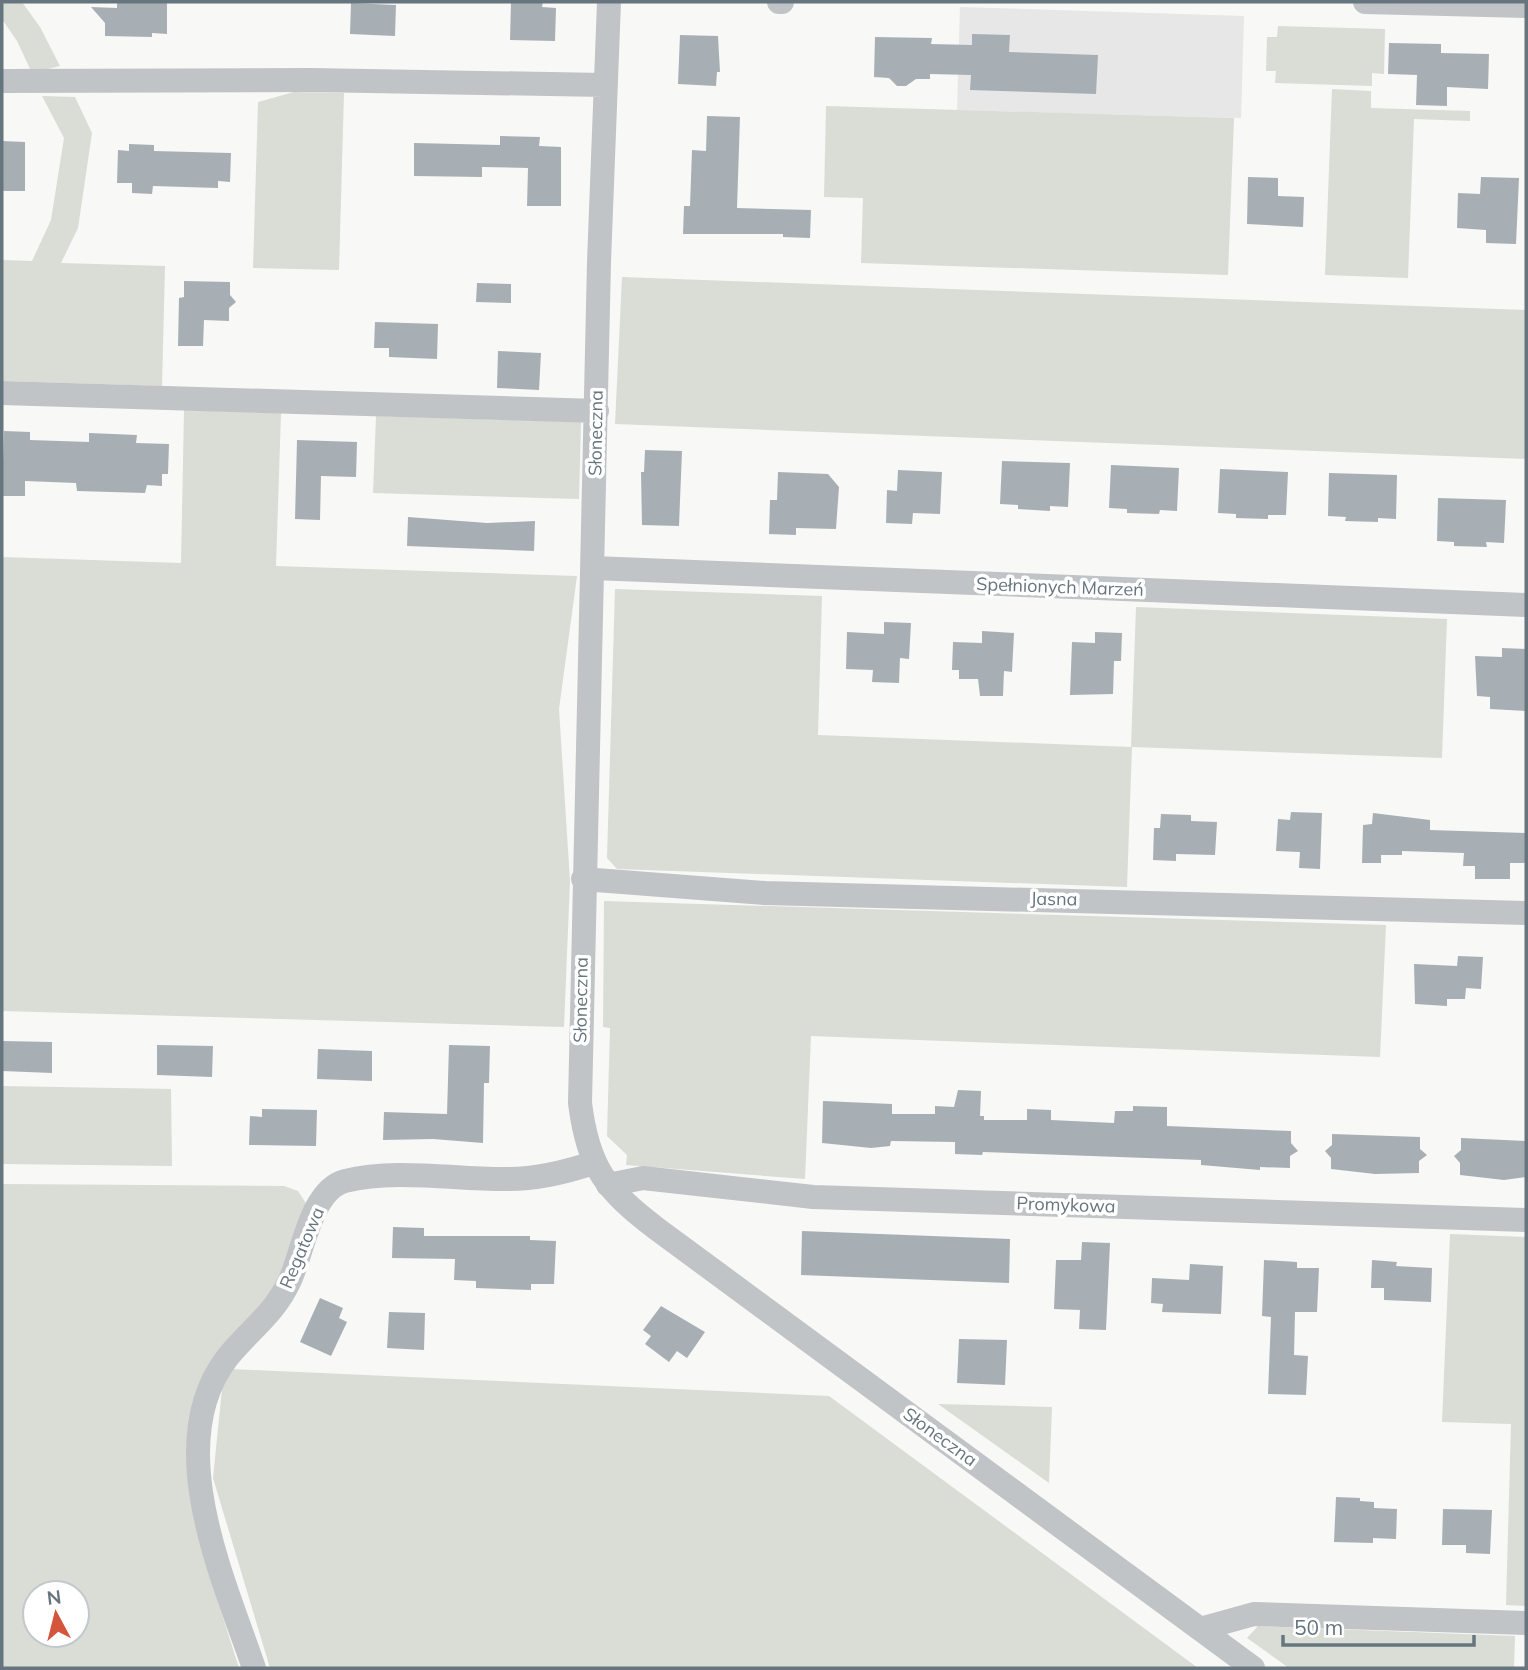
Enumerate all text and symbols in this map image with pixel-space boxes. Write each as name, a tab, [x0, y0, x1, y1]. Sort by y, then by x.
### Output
street label: Słoneczna	[583, 390, 608, 476]
street label: Spełnionych Marzeń	[976, 572, 1144, 601]
street label: Jasna	[1030, 887, 1078, 910]
street label: Słoneczna	[568, 957, 593, 1043]
street label: Promykowa	[1016, 1191, 1116, 1218]
street label: Regatowa	[274, 1204, 329, 1292]
street label: Słoneczna	[899, 1402, 982, 1471]
north arrow	[21, 1579, 91, 1649]
text: N	[45, 1584, 63, 1610]
scale bar	[1283, 1604, 1474, 1648]
text: 50 m	[1294, 1614, 1343, 1640]

